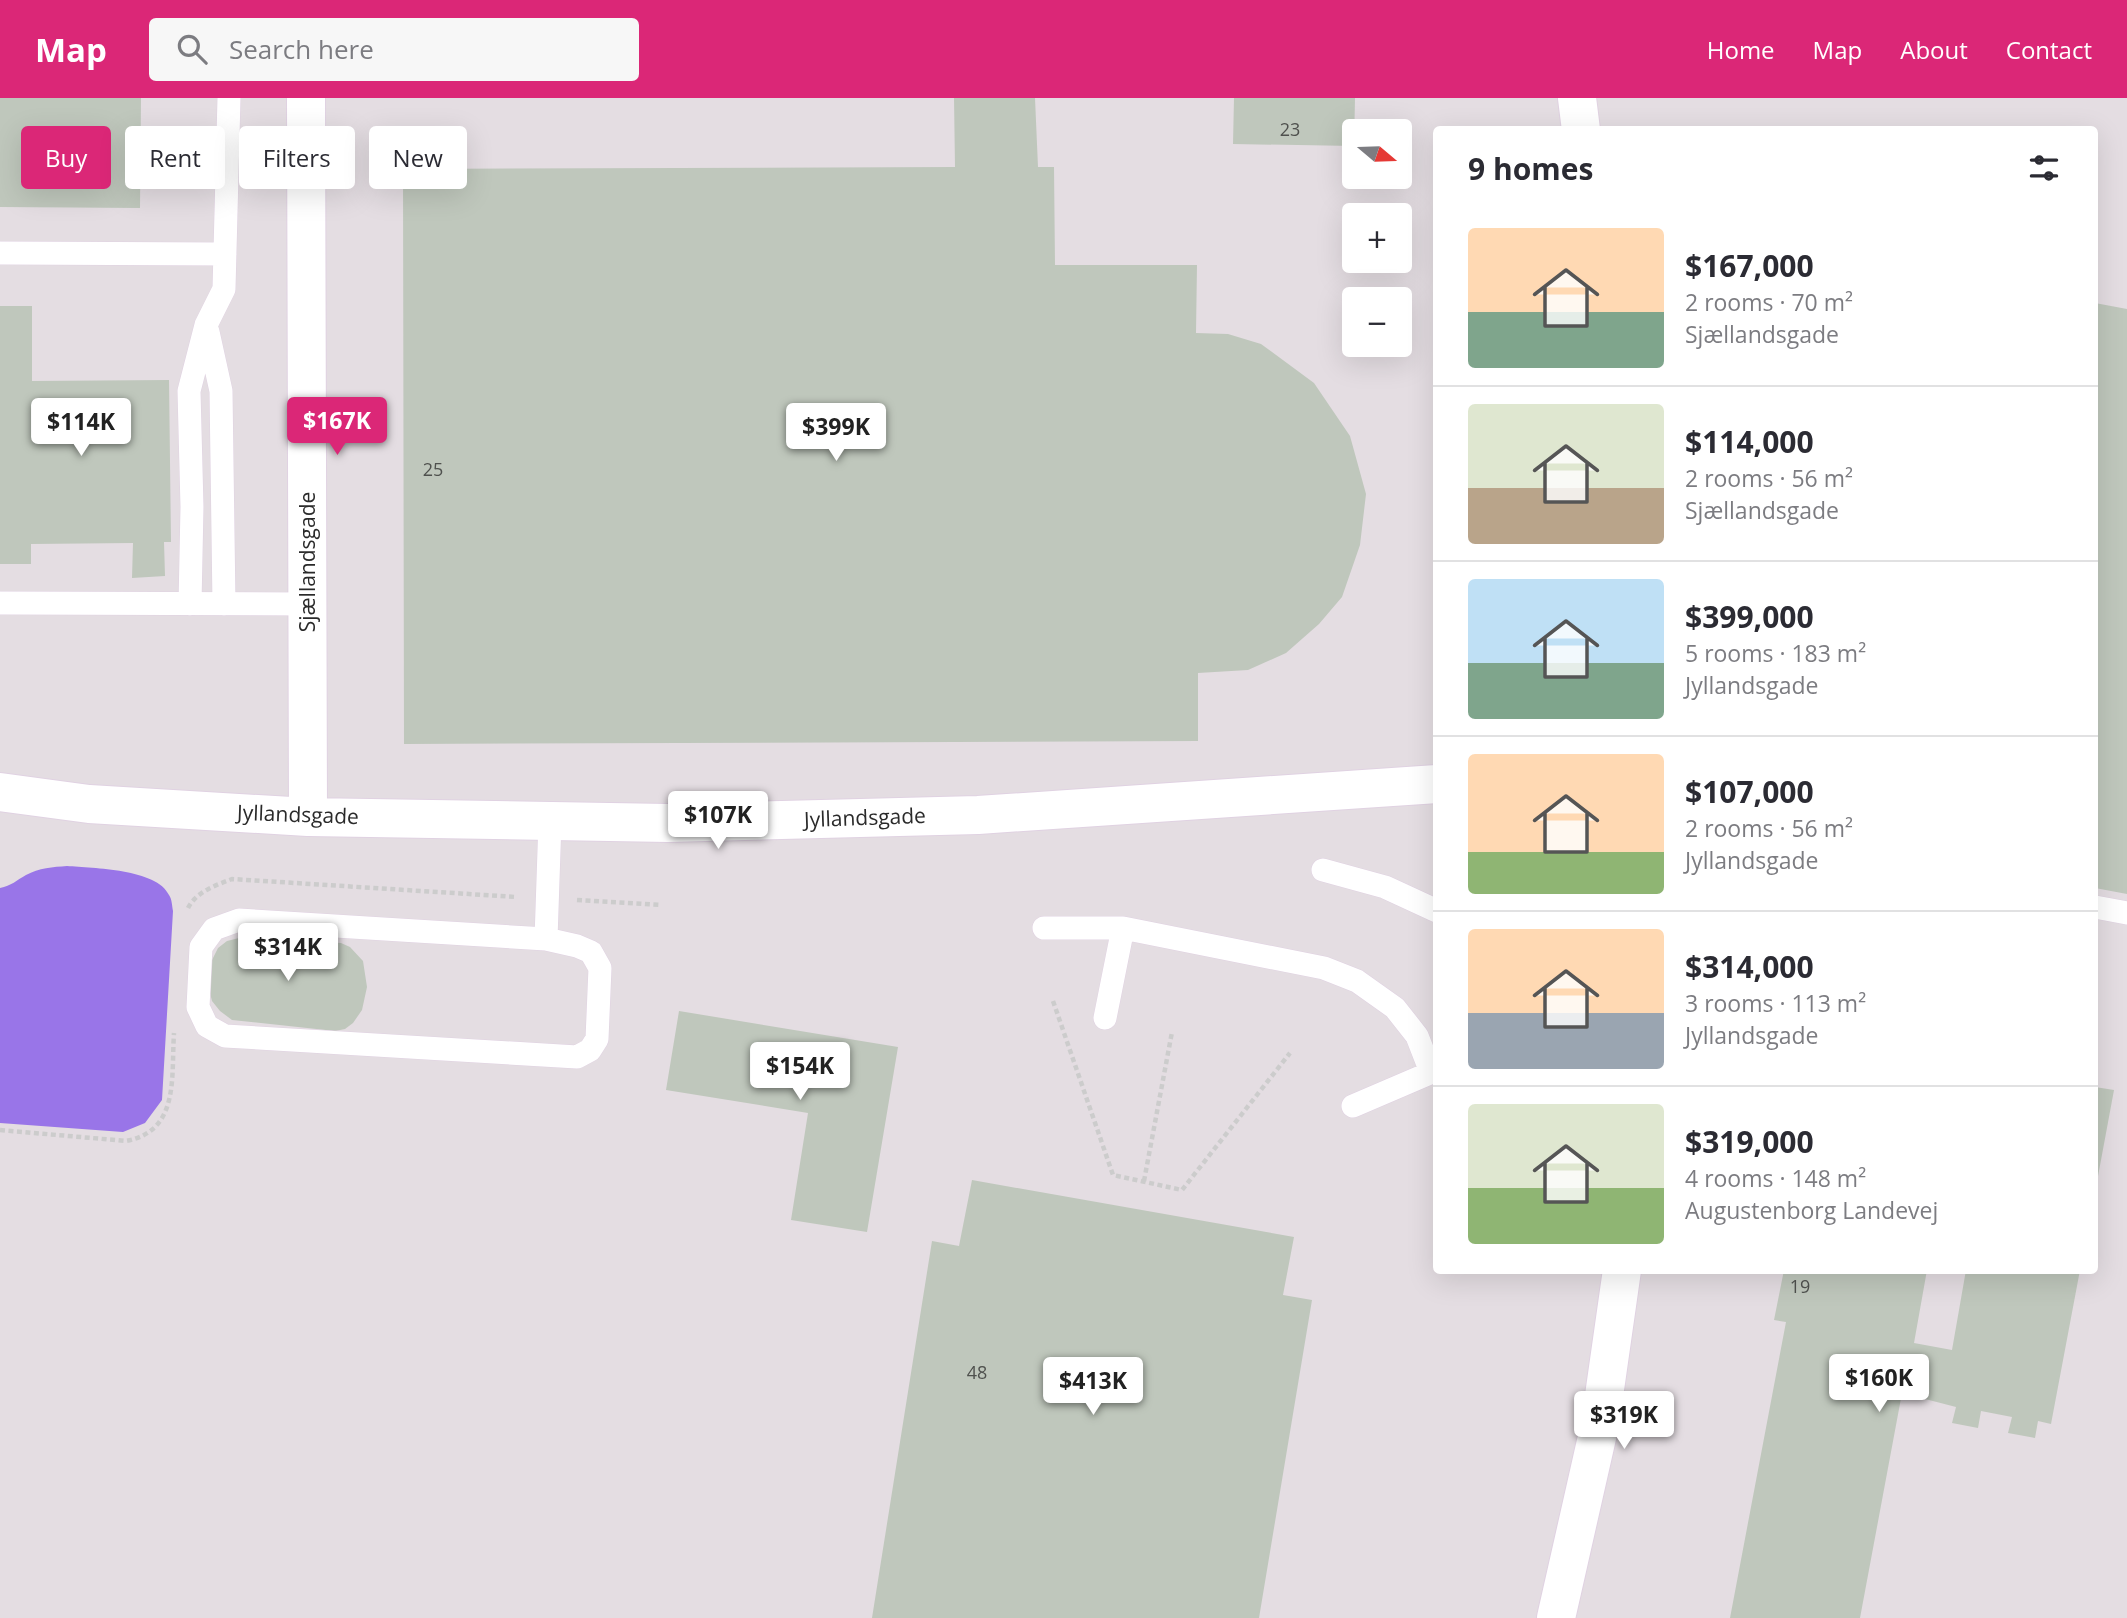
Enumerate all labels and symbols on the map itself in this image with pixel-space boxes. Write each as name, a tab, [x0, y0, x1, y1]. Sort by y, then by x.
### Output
house number: 23	[1280, 117, 1300, 141]
north arrow	[1342, 119, 1412, 189]
pin: $114K	[32, 398, 130, 458]
pin: $167K	[288, 398, 386, 457]
pin: $399K	[787, 404, 885, 463]
house number: 25	[423, 457, 443, 481]
street label: Sjællandsgade	[293, 492, 321, 632]
pin: $107K	[669, 792, 767, 851]
street label: Jyllandsgade	[235, 798, 359, 830]
street label: Jyllandsgade	[802, 801, 926, 833]
pin: $314K	[239, 924, 337, 983]
pin: $154K	[751, 1042, 849, 1102]
house number: 19	[1790, 1274, 1810, 1298]
pin: $160K	[1830, 1354, 1928, 1414]
pin: $413K	[1044, 1358, 1142, 1417]
house number: 48	[967, 1360, 987, 1384]
pin: $319K	[1575, 1392, 1673, 1451]

